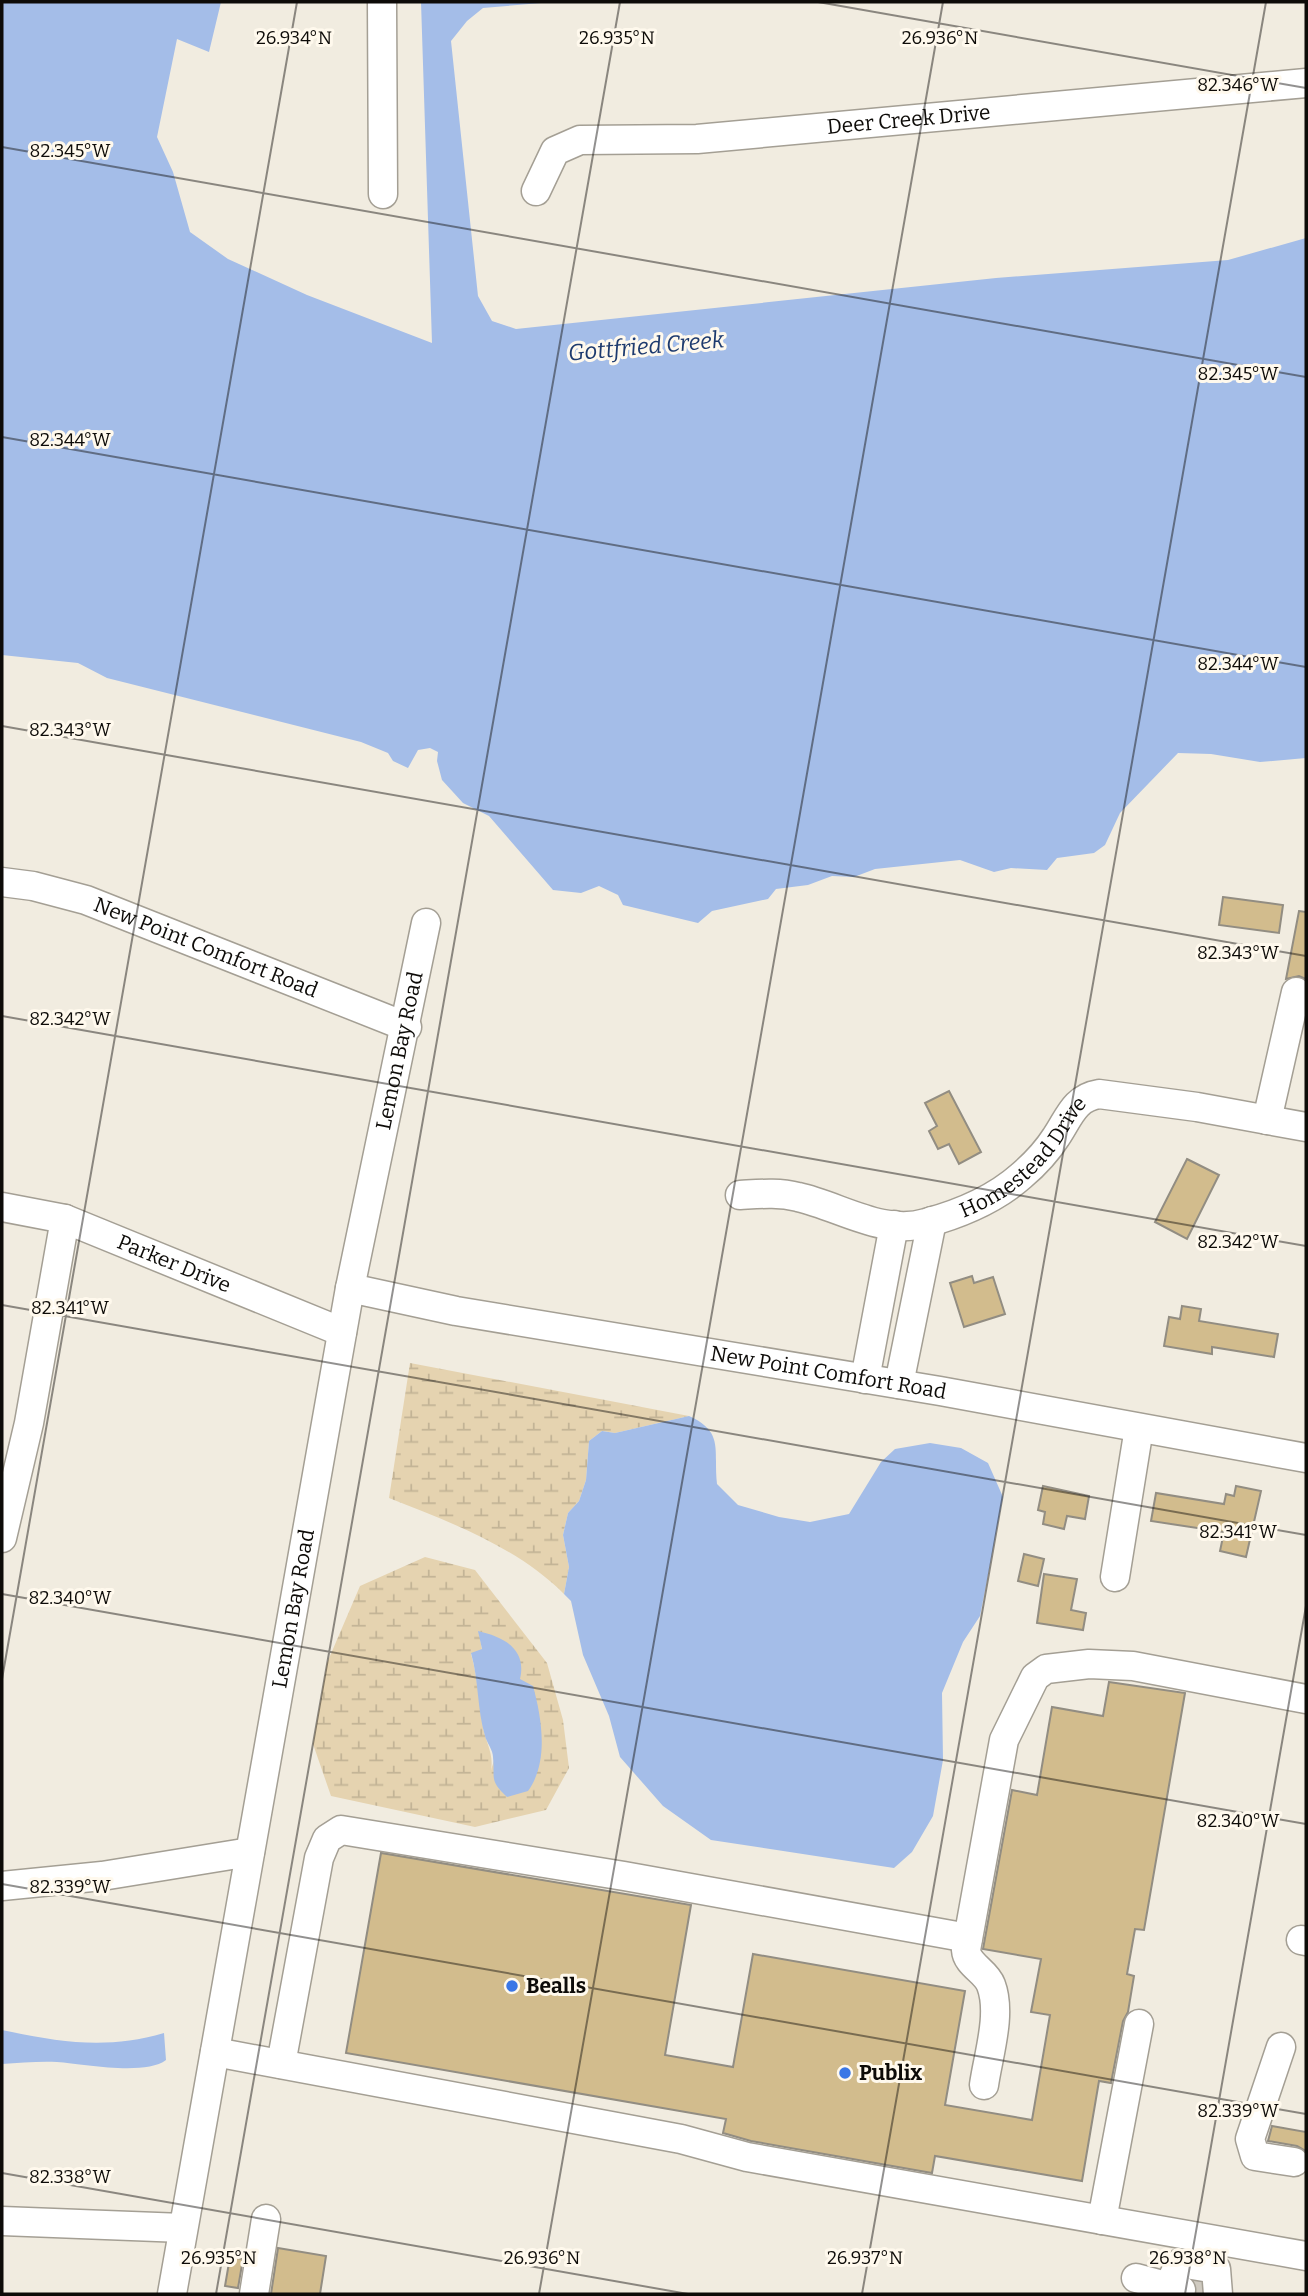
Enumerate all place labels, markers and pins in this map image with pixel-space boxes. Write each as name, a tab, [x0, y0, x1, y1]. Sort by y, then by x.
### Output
place label: Bealls	[526, 1973, 586, 1999]
marker: Bealls	[504, 1978, 520, 1994]
place label: Publix	[859, 2060, 922, 2086]
marker: Publix	[837, 2065, 853, 2081]

